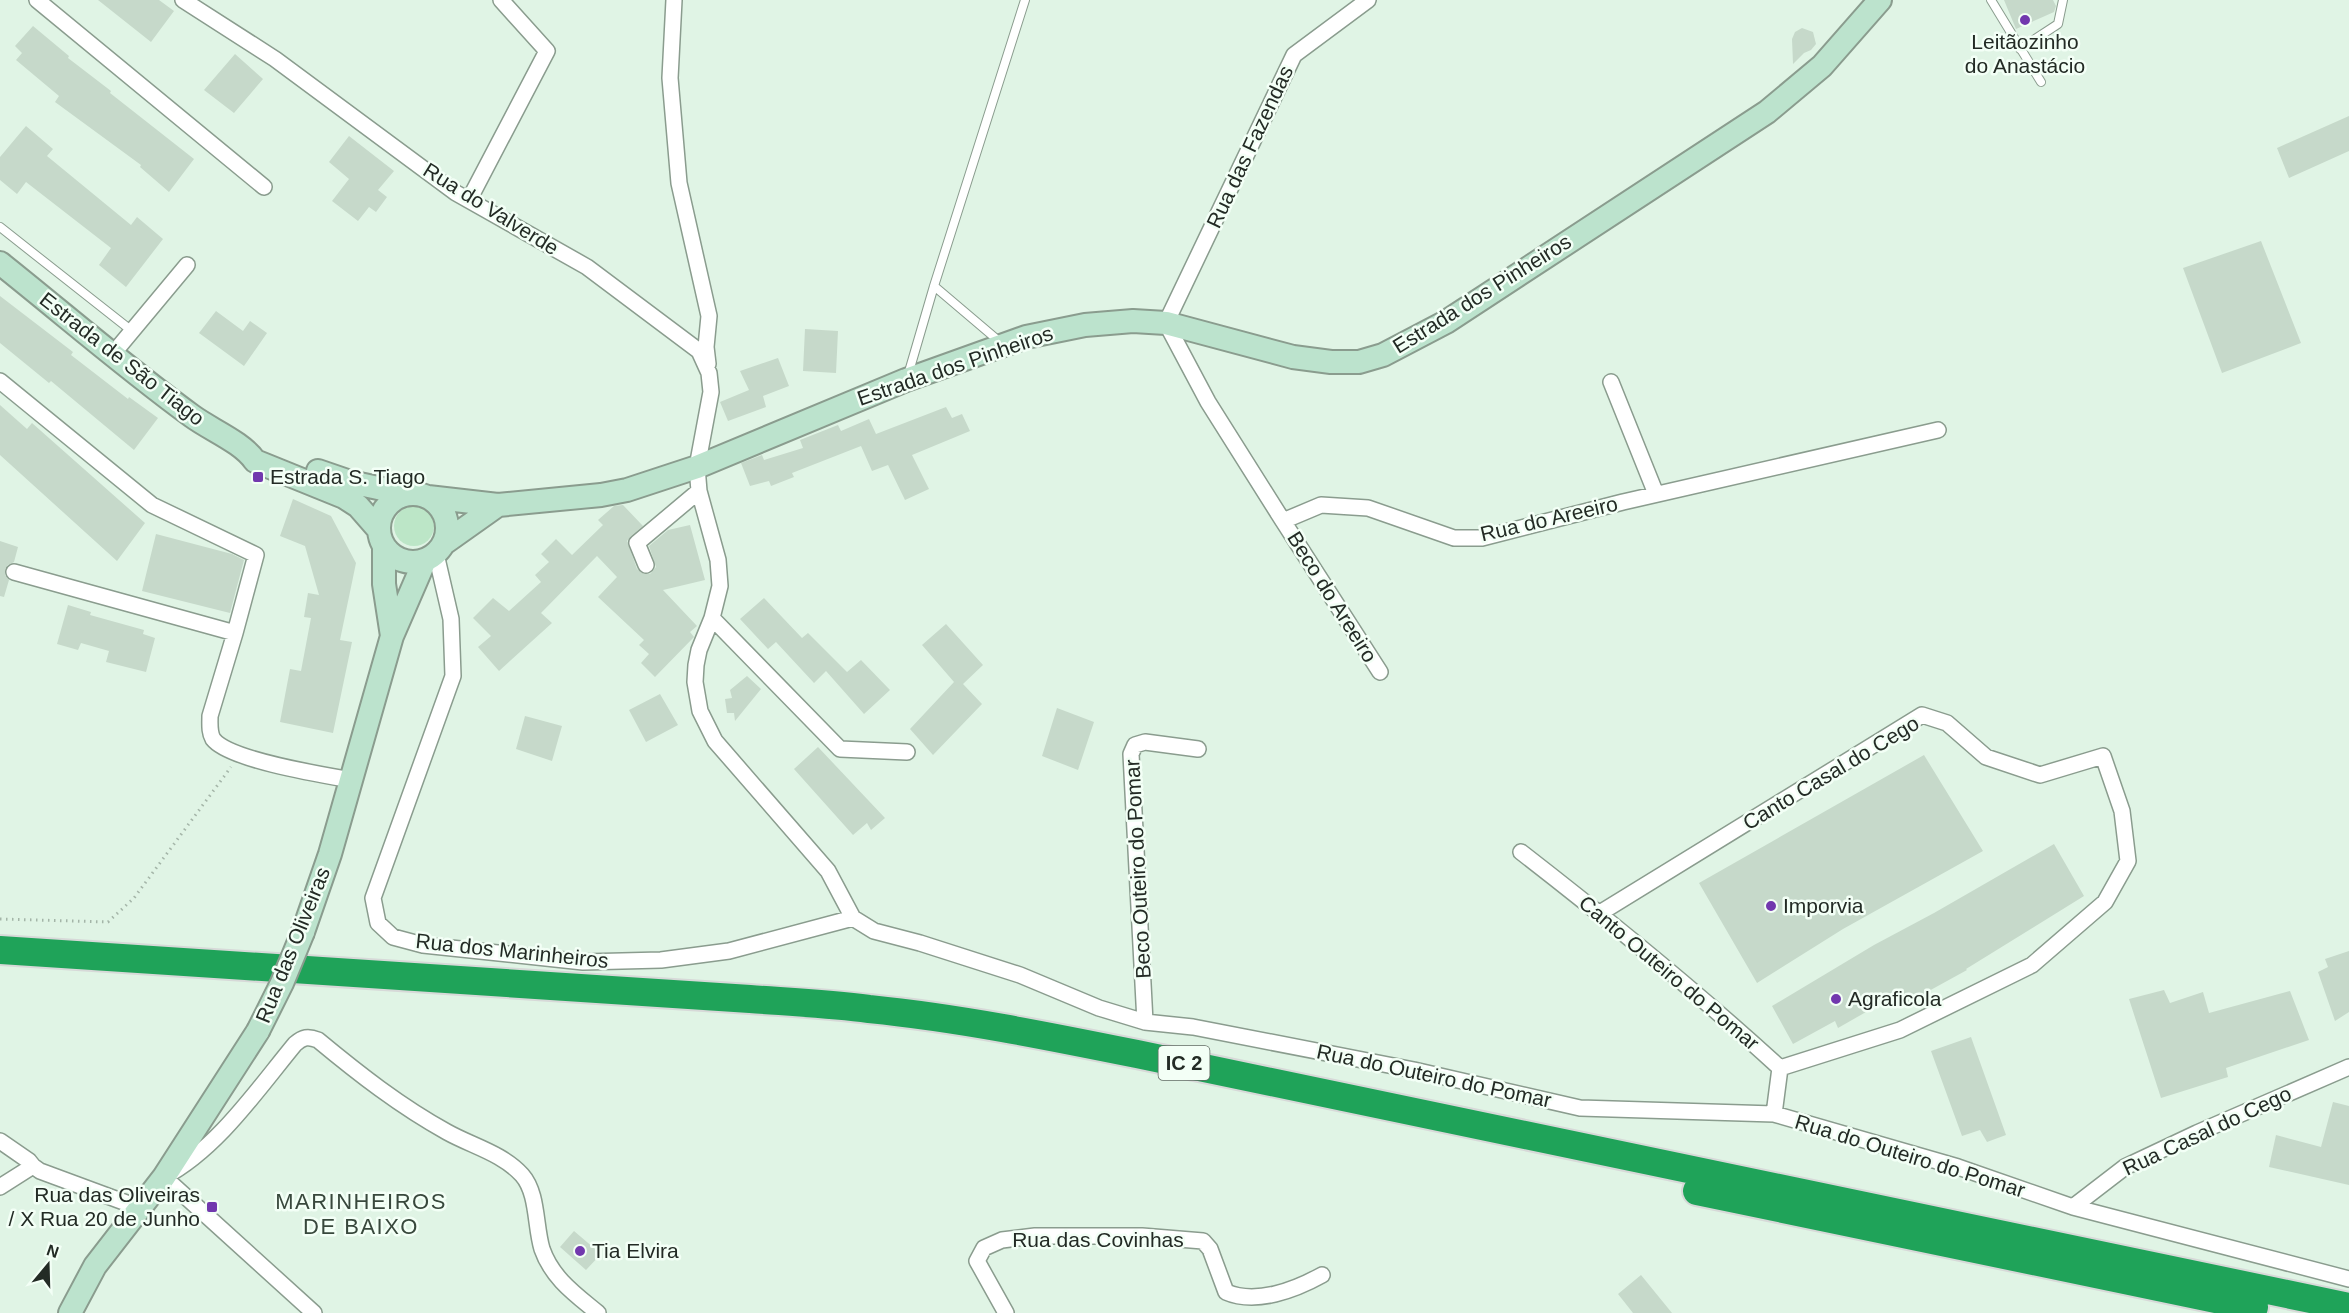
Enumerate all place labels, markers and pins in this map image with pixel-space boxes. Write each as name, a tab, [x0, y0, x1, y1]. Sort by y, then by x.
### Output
marker: Leitãozinho do Anastácio	[2018, 13, 2032, 27]
place label: Leitãozinho do Anastácio	[1965, 30, 2085, 77]
place label: Estrada S. Tiago	[270, 465, 425, 488]
marker: Estrada S. Tiago	[251, 470, 265, 484]
place label: Imporvia	[1783, 894, 1864, 917]
marker: Imporvia	[1764, 899, 1778, 913]
place label: Agraficola	[1848, 987, 1942, 1010]
marker: Agraficola	[1829, 992, 1843, 1006]
place label: Rua das Oliveiras / X Rua 20 de Junho	[9, 1183, 200, 1230]
marker: Rua das Oliveiras / X Rua 20 de Junho	[205, 1200, 219, 1214]
place label: Tia Elvira	[592, 1239, 679, 1262]
marker: Tia Elvira	[573, 1244, 587, 1258]

